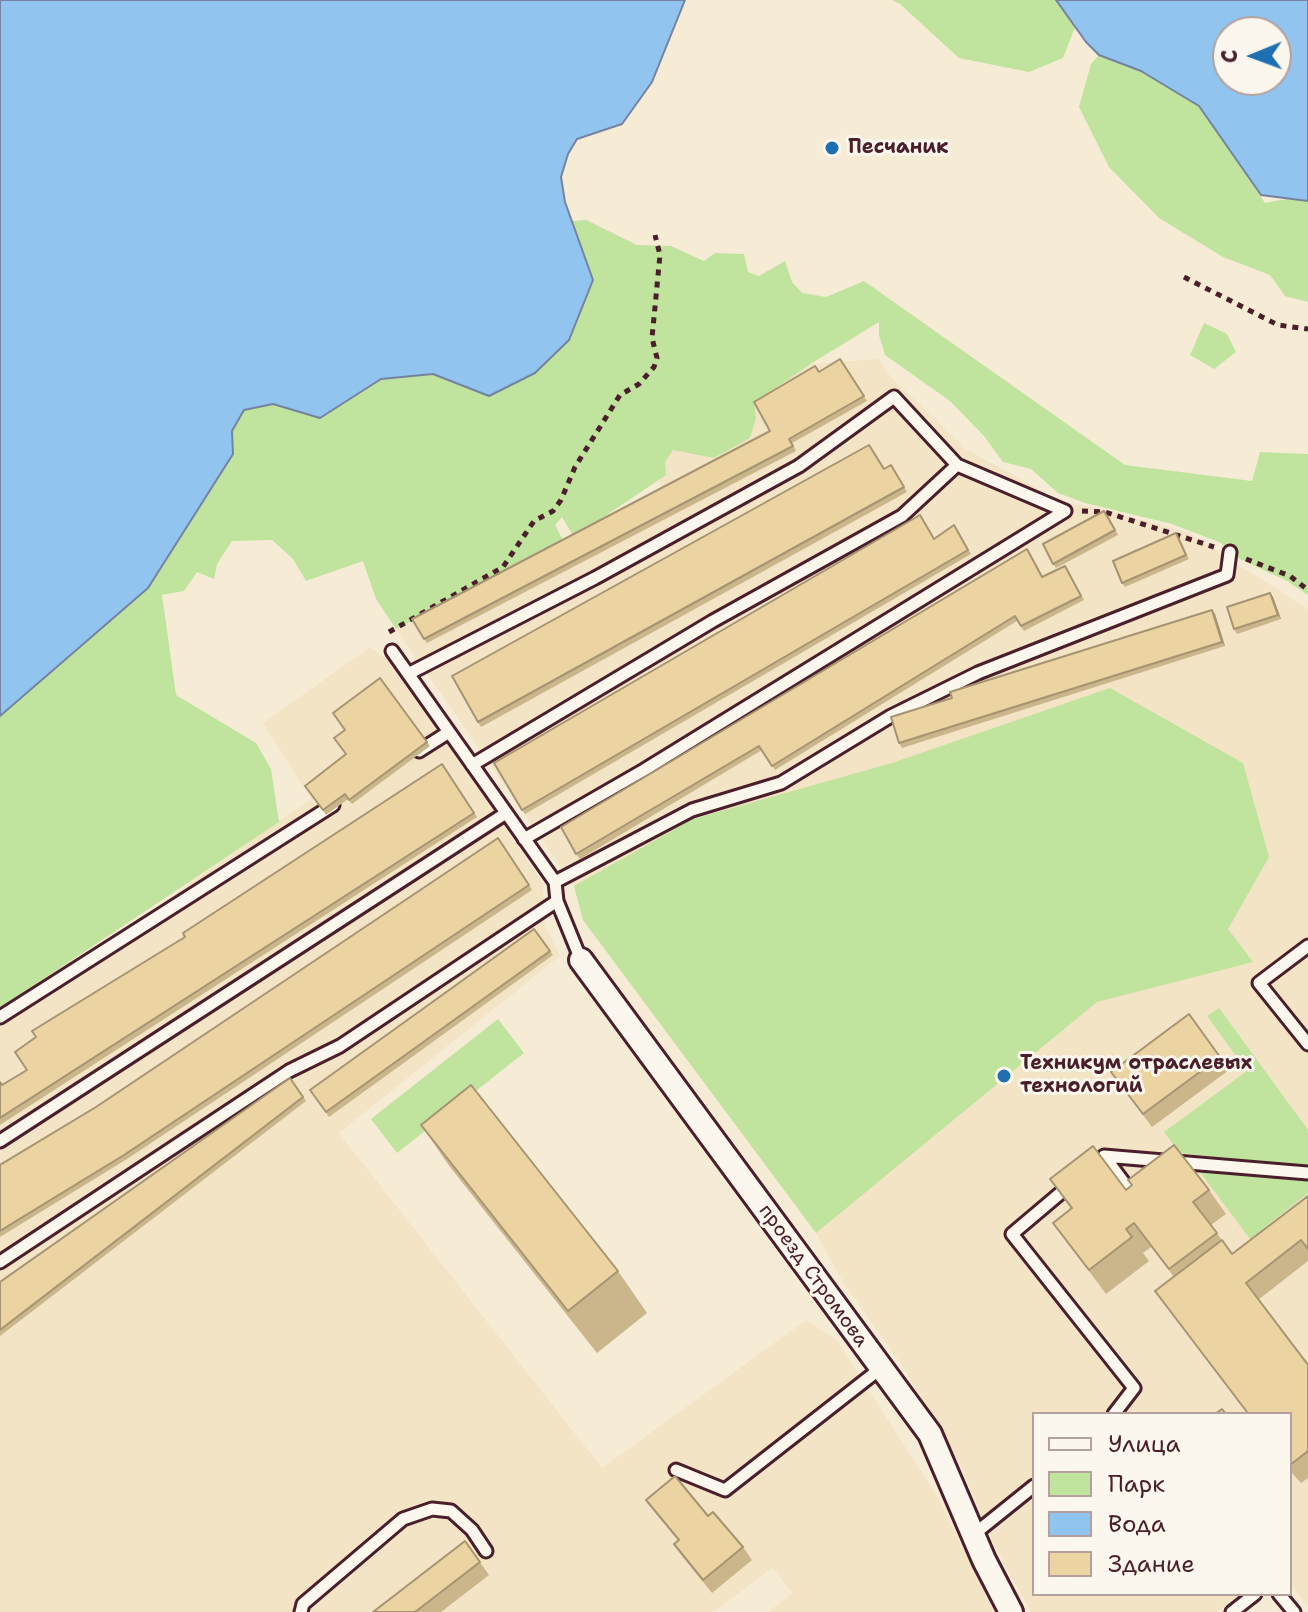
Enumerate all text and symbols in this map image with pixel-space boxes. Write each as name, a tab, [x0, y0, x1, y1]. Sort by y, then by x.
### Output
north arrow	[1212, 16, 1292, 96]
text: С	[1215, 49, 1244, 63]
place label: Песчаник	[848, 136, 949, 160]
marker: Песчаник	[823, 139, 841, 157]
place label: Техникум отраслевых технологий	[1020, 1052, 1252, 1099]
marker: Техникум отраслевых технологий	[995, 1067, 1013, 1085]
street label: проезд Стромова	[753, 1200, 873, 1352]
legend	[1032, 1412, 1292, 1596]
text: Улица	[1108, 1428, 1181, 1460]
text: Парк	[1108, 1468, 1165, 1500]
text: Вода	[1108, 1508, 1166, 1540]
text: Здание	[1108, 1548, 1195, 1580]

